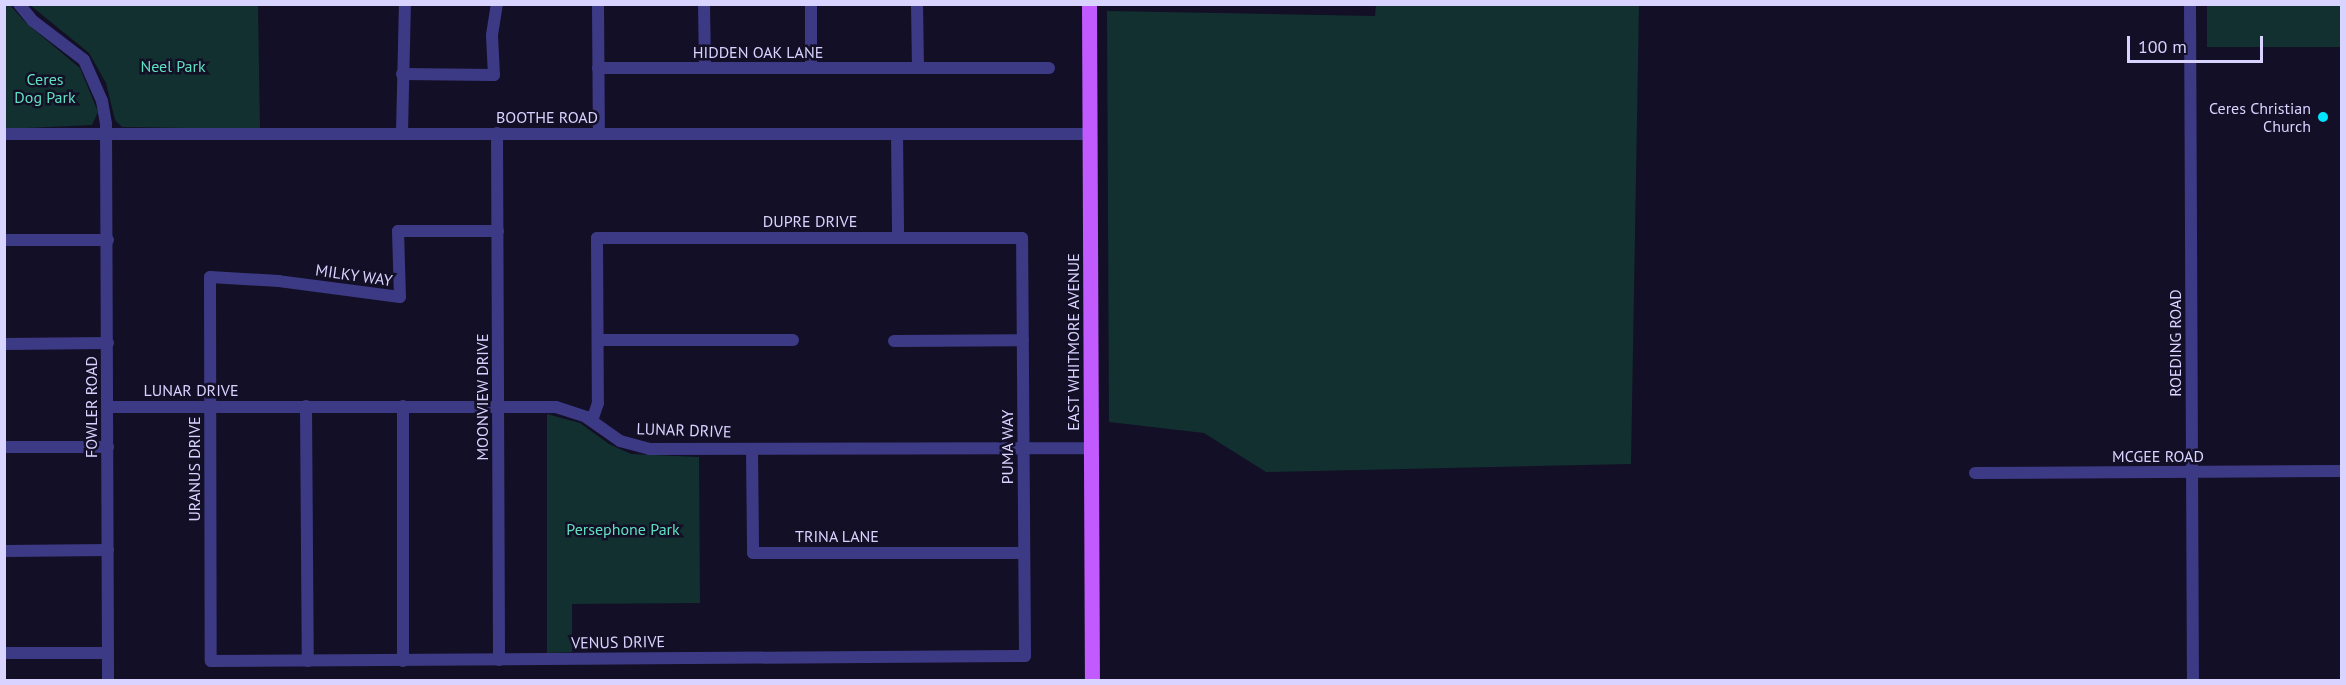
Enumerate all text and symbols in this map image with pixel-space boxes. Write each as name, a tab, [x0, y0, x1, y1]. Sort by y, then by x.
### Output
scale bar	[2130, 24, 2266, 62]
text: 100 m	[2138, 35, 2187, 58]
street label: HIDDEN OAK LANE	[693, 42, 823, 62]
park label: Neel Park	[140, 56, 206, 76]
park label: Ceres Dog Park	[14, 69, 76, 107]
place label: Ceres Christian Church	[2209, 98, 2311, 136]
street label: BOOTHE ROAD	[496, 107, 598, 127]
marker: Ceres Christian Church	[2316, 110, 2330, 124]
street label: DUPRE DRIVE	[763, 211, 857, 231]
street label: EAST WHITMORE AVENUE	[1063, 252, 1083, 432]
street label: MILKY WAY	[314, 260, 394, 290]
street label: ROEDING ROAD	[2165, 289, 2185, 397]
street label: MOONVIEW DRIVE	[472, 333, 492, 461]
street label: FOWLER ROAD	[81, 356, 101, 458]
street label: LUNAR DRIVE	[144, 380, 238, 400]
street label: PUMA WAY	[997, 409, 1017, 485]
street label: URANUS DRIVE	[184, 416, 204, 522]
street label: LUNAR DRIVE	[636, 419, 732, 441]
street label: MCGEE ROAD	[2112, 446, 2204, 466]
park label: Persephone Park	[566, 519, 680, 539]
street label: TRINA LANE	[795, 526, 879, 546]
street label: VENUS DRIVE	[571, 632, 665, 652]

